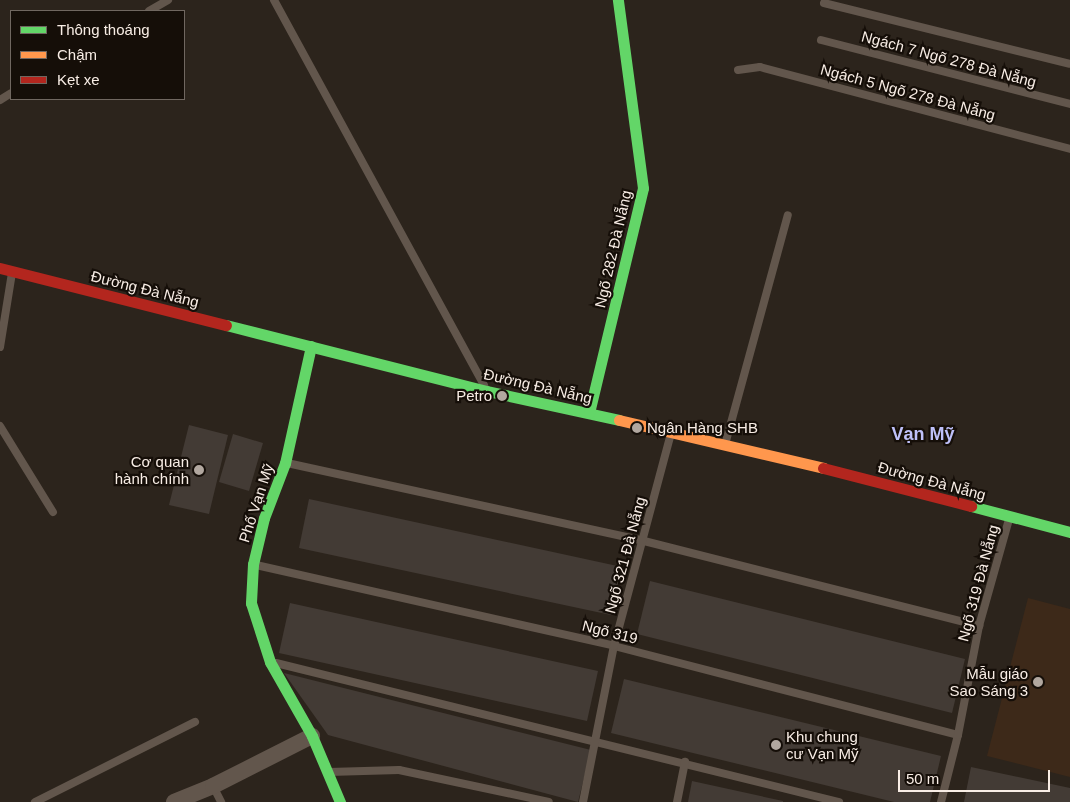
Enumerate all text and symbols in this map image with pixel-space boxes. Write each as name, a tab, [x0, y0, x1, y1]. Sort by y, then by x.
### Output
legend	[10, 10, 185, 100]
text: Thông thoáng	[57, 21, 150, 38]
street label: Ngách 7 Ngõ 278 Đà Nẵng	[860, 27, 1038, 91]
text: Chậm	[57, 46, 97, 63]
street label: Ngách 5 Ngõ 278 Đà Nẵng	[819, 60, 997, 124]
text: Kẹt xe	[57, 71, 100, 88]
street label: Ngõ 282 Đà Nẵng	[591, 188, 635, 310]
street label: Đường Đà Nẵng	[89, 267, 201, 311]
street label: Đường Đà Nẵng	[482, 365, 594, 407]
place label: Petro	[456, 387, 492, 405]
marker: Petro	[496, 390, 508, 402]
place label: Ngân Hàng SHB	[647, 419, 758, 437]
marker: Ngân Hàng SHB	[631, 422, 643, 434]
district label: Vạn Mỹ	[891, 423, 955, 445]
place label: Cơ quan hành chính	[115, 452, 189, 487]
street label: Đường Đà Nẵng	[876, 458, 988, 504]
street label: Phố Vạn Mỹ	[235, 461, 277, 545]
marker: Cơ quan hành chính	[193, 464, 205, 476]
street label: Ngõ 321 Đà Nẵng	[601, 495, 649, 615]
street label: Ngõ 319 Đà Nẵng	[954, 523, 1002, 643]
street label: Ngõ 319	[580, 616, 640, 648]
place label: Mẫu giáo Sao Sáng 3	[950, 664, 1028, 699]
marker: Mẫu giáo Sao Sáng 3	[1032, 676, 1044, 688]
place label: Khu chung cư Vạn Mỹ	[786, 727, 859, 762]
marker: Khu chung cư Vạn Mỹ	[770, 739, 782, 751]
scale bar	[900, 760, 1052, 792]
text: 50 m	[906, 770, 939, 787]

